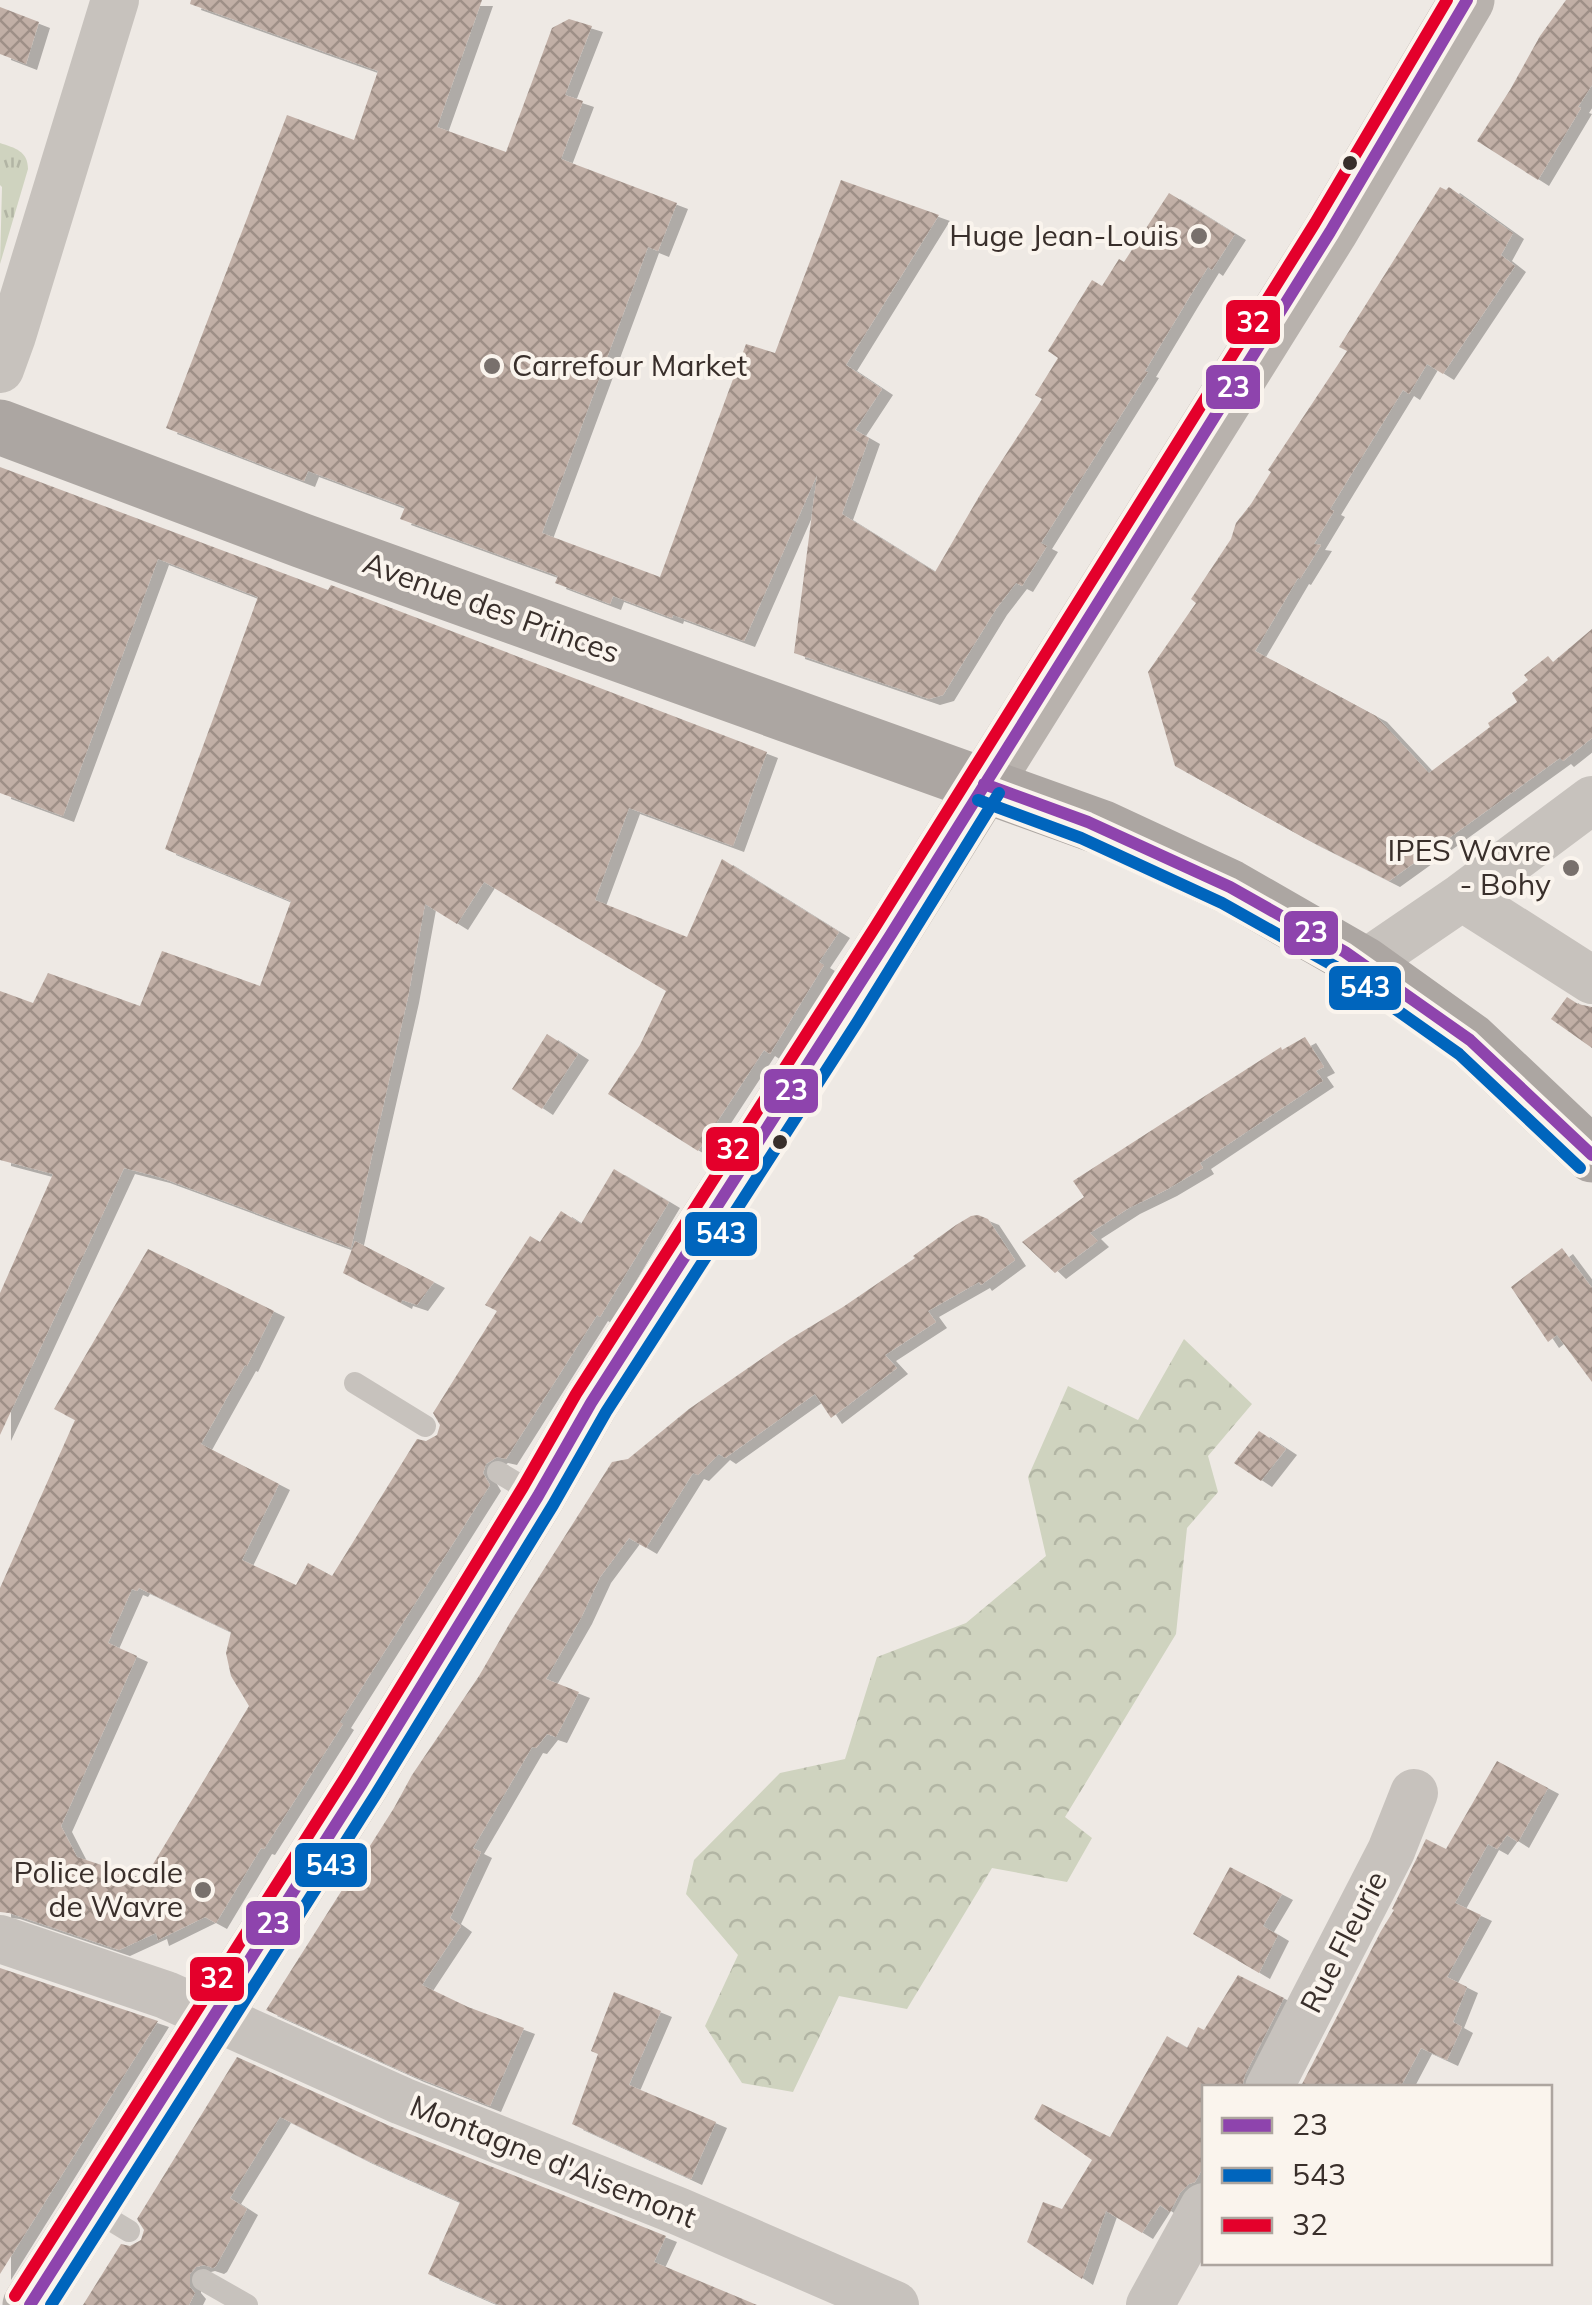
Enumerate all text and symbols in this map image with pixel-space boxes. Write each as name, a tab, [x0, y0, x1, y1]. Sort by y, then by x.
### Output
unlabelled marker	[1340, 153, 1360, 173]
place label: Huge Jean-Louis	[949, 216, 1179, 254]
marker: Huge Jean-Louis	[1188, 225, 1210, 247]
line badge: 32	[1224, 298, 1282, 346]
text: 32	[1236, 304, 1270, 339]
place label: Carrefour Market	[512, 346, 747, 384]
marker: Carrefour Market	[481, 355, 503, 377]
line badge: 23	[1204, 363, 1262, 411]
text: 23	[1216, 369, 1250, 404]
street label: Avenue des Princes	[358, 543, 625, 671]
place label: IPES Wavre - Bohy	[1387, 831, 1551, 903]
marker: IPES Wavre - Bohy	[1560, 857, 1582, 879]
line badge: 23	[1282, 909, 1340, 957]
text: 23	[1294, 914, 1328, 949]
line badge: 543	[1327, 964, 1403, 1012]
text: 543	[1340, 969, 1390, 1004]
line badge: 23	[762, 1067, 820, 1115]
text: 23	[774, 1072, 808, 1107]
line badge: 32	[704, 1125, 761, 1173]
text: 32	[716, 1131, 750, 1166]
unlabelled marker	[770, 1132, 790, 1152]
line badge: 543	[683, 1210, 759, 1258]
text: 543	[696, 1215, 746, 1250]
line badge: 543	[293, 1841, 369, 1889]
text: 543	[306, 1847, 356, 1882]
place label: Police locale de Wavre	[14, 1853, 183, 1925]
street label: Rue Fleurie	[1291, 1864, 1395, 2019]
marker: Police locale de Wavre	[192, 1879, 214, 1901]
line badge: 23	[244, 1899, 302, 1947]
text: 23	[256, 1905, 290, 1940]
line badge: 32	[188, 1955, 246, 2003]
text: 32	[200, 1960, 234, 1995]
legend	[1202, 2085, 1552, 2265]
street label: Montagne d'Aisemont	[405, 2086, 702, 2236]
text: 23	[1292, 2105, 1328, 2143]
text: 543	[1292, 2155, 1346, 2193]
text: 32	[1292, 2205, 1328, 2243]

